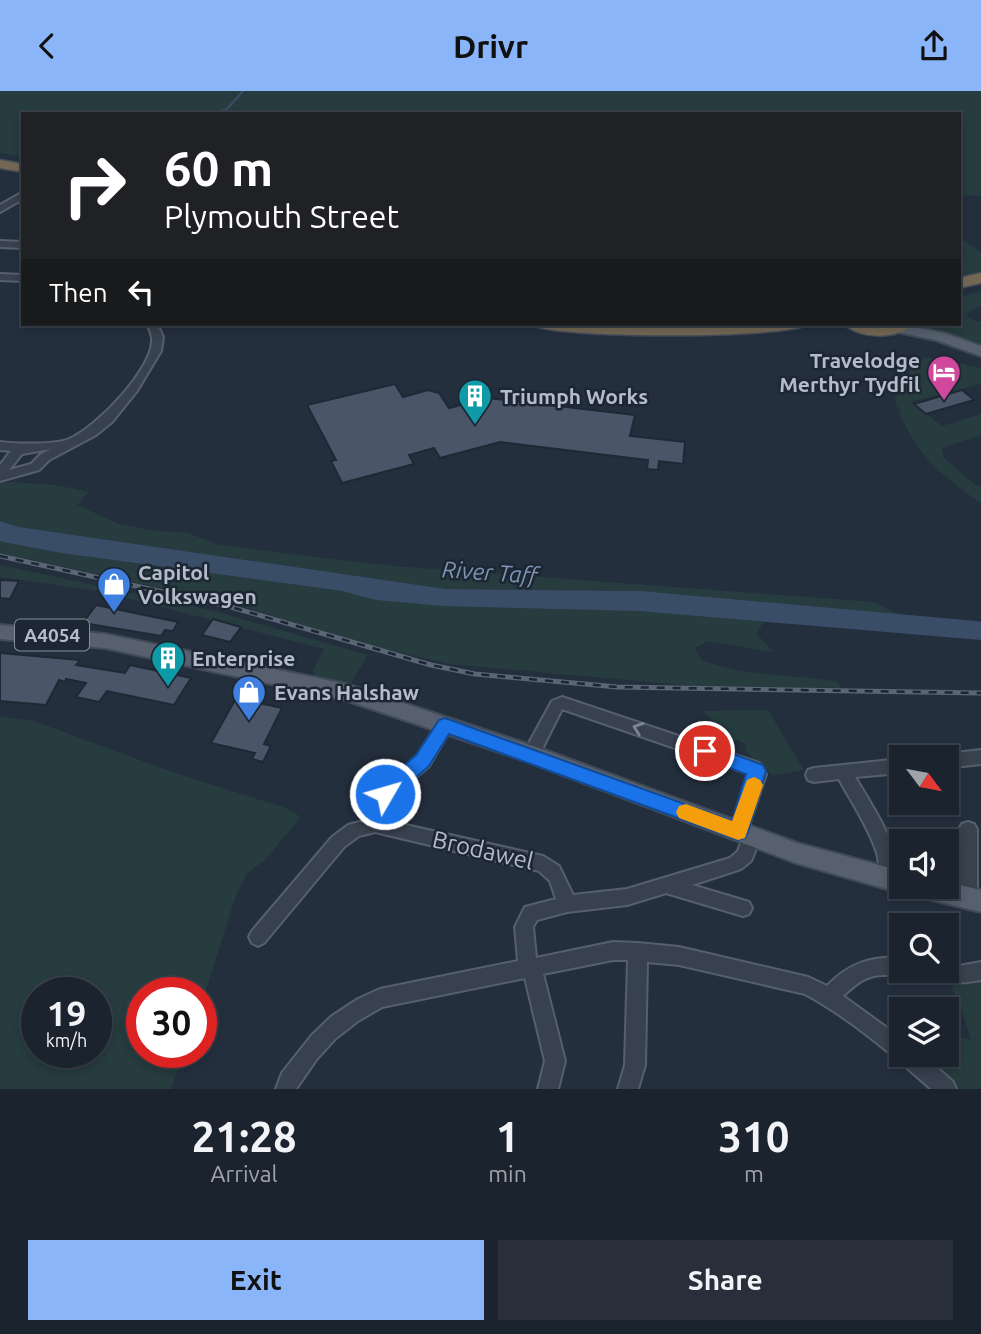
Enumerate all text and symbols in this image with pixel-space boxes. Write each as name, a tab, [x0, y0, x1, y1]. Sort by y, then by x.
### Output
icon: back	[28, 27, 66, 65]
icon: share	[915, 27, 953, 65]
text: Drivr	[453, 28, 528, 64]
icon: right	[49, 140, 140, 231]
text: 60 m	[164, 140, 273, 195]
text: Plymouth Street	[164, 198, 399, 234]
icon: left	[122, 273, 160, 311]
text: Then	[49, 278, 108, 307]
place label: Travelodge Merthyr Tydfil	[779, 348, 920, 396]
hotel icon: Travelodge Merthyr Tydfil	[925, 353, 963, 402]
building icon: Triumph Works	[456, 377, 494, 426]
place label: Triumph Works	[500, 384, 648, 408]
water label: River Taff	[441, 556, 542, 589]
place label: Capitol Volkswagen	[138, 560, 257, 608]
shop icon: Capitol Volkswagen	[95, 565, 133, 614]
road number: A4054	[15, 619, 89, 650]
building icon: Enterprise	[149, 639, 187, 688]
place label: Enterprise	[192, 646, 295, 670]
shop icon: Evans Halshaw	[230, 673, 268, 722]
place label: Evans Halshaw	[274, 680, 420, 704]
pin	[675, 721, 735, 781]
one-way arrow	[632, 722, 645, 736]
icon: arrive	[686, 732, 724, 770]
north arrow	[889, 745, 959, 815]
map controls	[889, 745, 959, 1067]
position arrow	[348, 757, 422, 831]
street label: Brodawel	[430, 825, 536, 875]
button: sound	[889, 829, 959, 899]
button: search	[889, 913, 959, 983]
speed limit sign: 30	[126, 977, 217, 1068]
text: 19	[47, 993, 86, 1033]
button: layers	[889, 997, 959, 1067]
text: km/h	[46, 1030, 87, 1050]
text: 21:28	[192, 1113, 297, 1160]
text: 1	[496, 1113, 519, 1160]
text: 310	[718, 1113, 789, 1160]
text: Arrival	[211, 1161, 278, 1186]
text: min	[488, 1161, 527, 1186]
text: m	[744, 1161, 764, 1186]
button: Exit	[28, 1240, 484, 1320]
button: Share	[498, 1240, 953, 1320]

